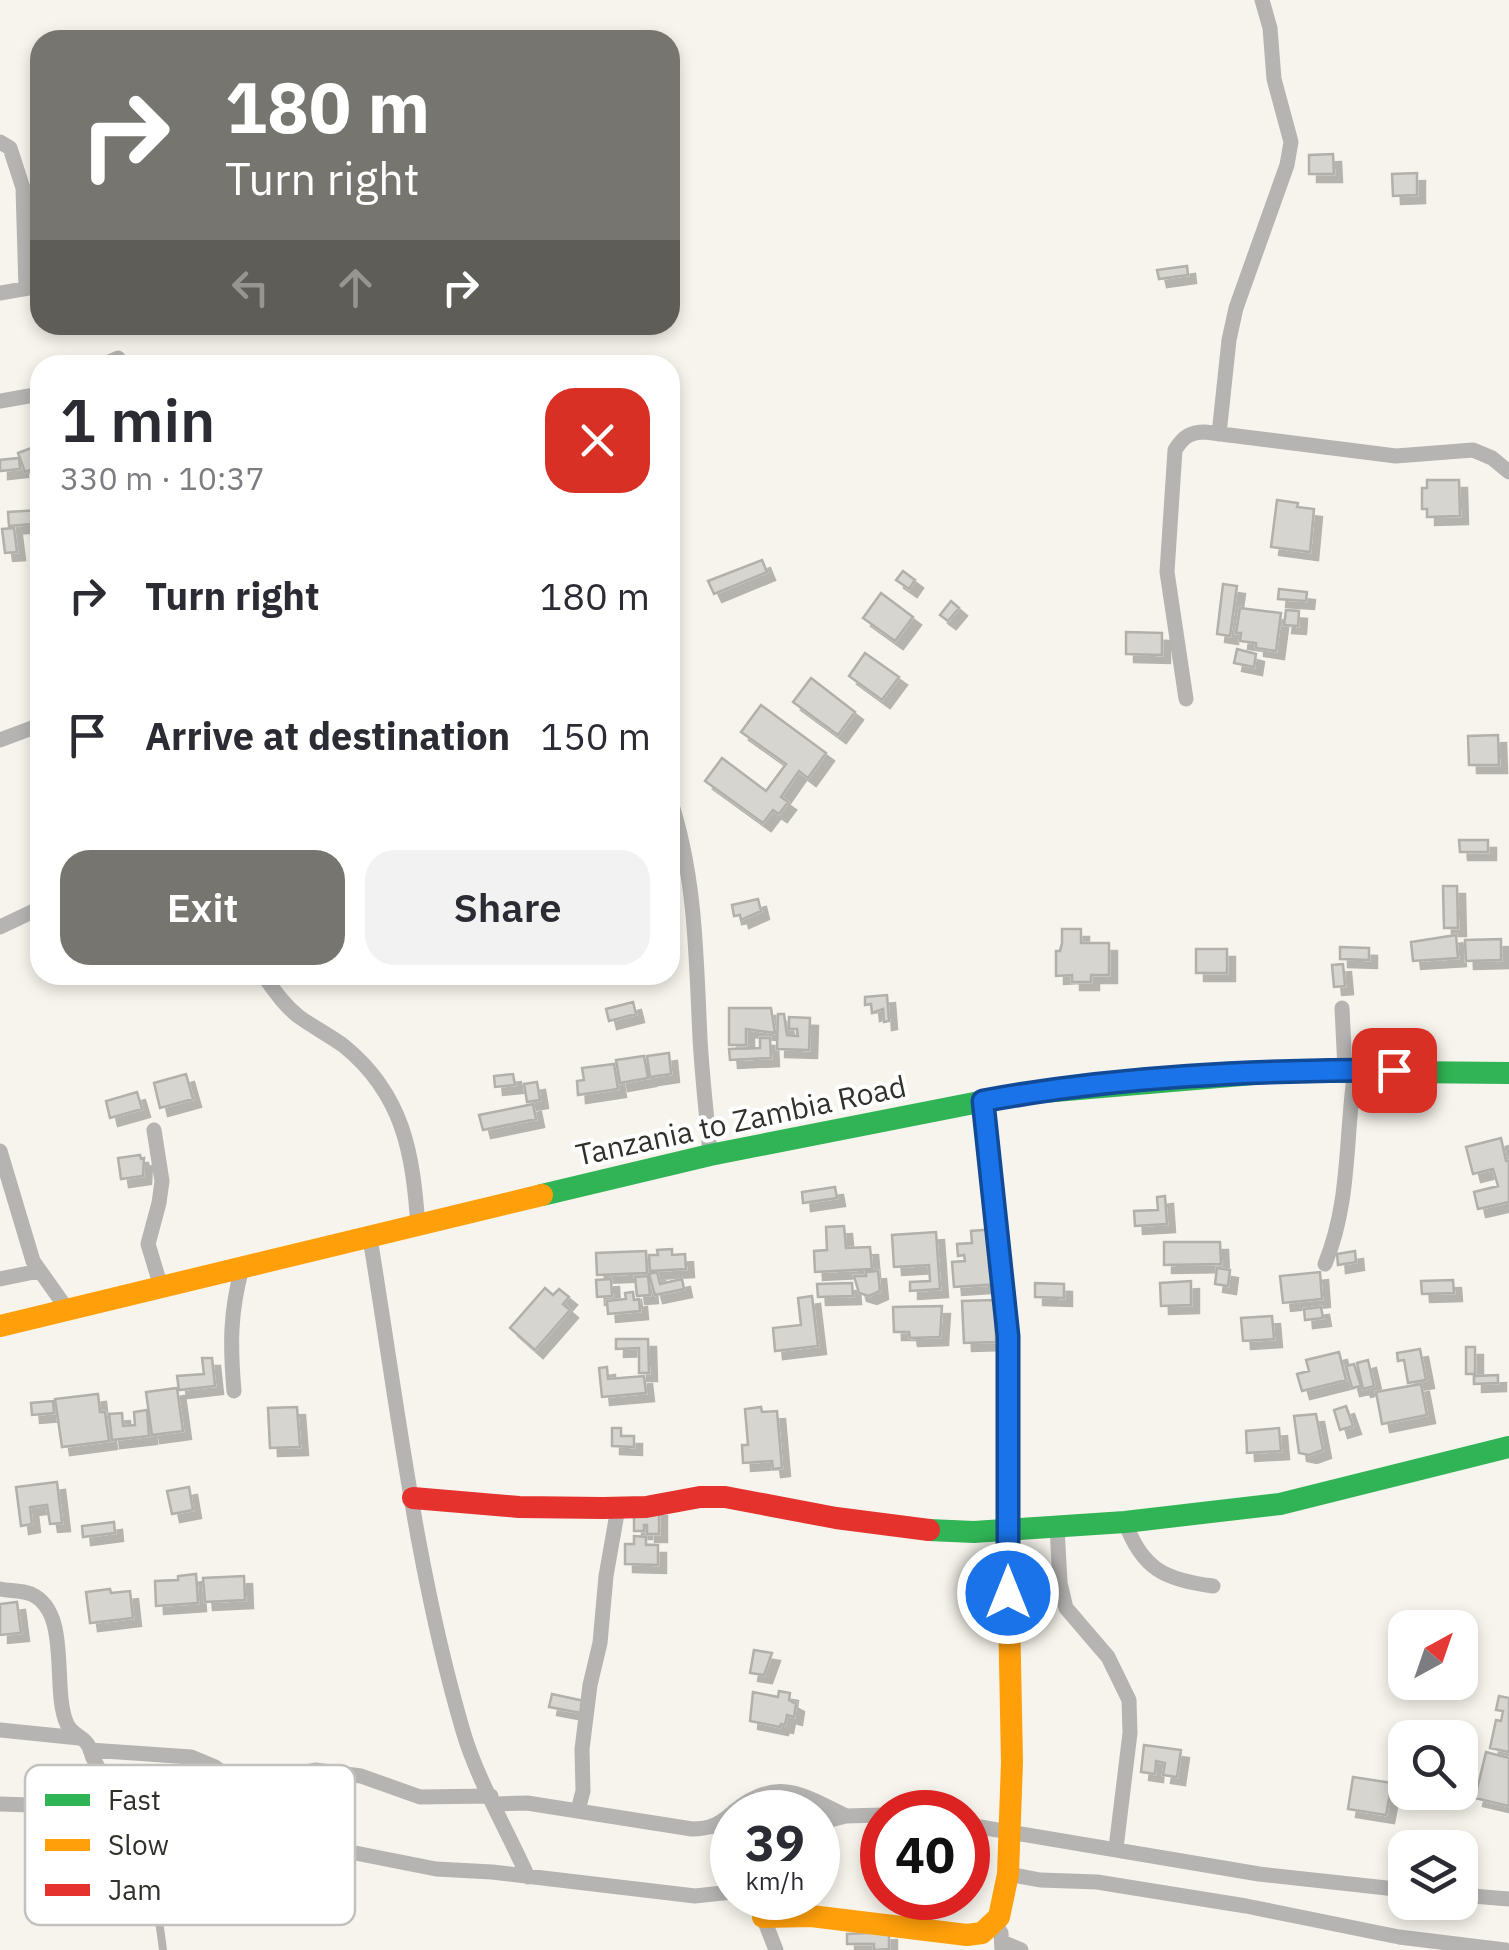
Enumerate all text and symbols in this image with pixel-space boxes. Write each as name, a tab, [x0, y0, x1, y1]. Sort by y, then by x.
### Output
text: 180 m	[225, 61, 430, 152]
icon: right	[60, 70, 190, 200]
text: Turn right	[225, 149, 420, 207]
icon: left	[223, 260, 278, 315]
icon: ahead	[328, 260, 383, 315]
icon: right	[433, 260, 488, 315]
text: 1 min	[60, 380, 215, 459]
button: close	[545, 388, 650, 493]
text: 330 m · 10:37	[60, 457, 265, 499]
icon: right	[60, 568, 115, 623]
text: Turn right	[145, 571, 320, 620]
text: 180 m	[539, 571, 650, 620]
icon: arrive	[60, 708, 115, 763]
text: Arrive at destination	[145, 711, 510, 760]
text: 150 m	[540, 711, 651, 760]
button: Exit	[60, 850, 345, 965]
button: Share	[365, 850, 650, 965]
pin	[1352, 1028, 1437, 1113]
icon: arrive	[1367, 1043, 1422, 1098]
street label: Tanzania to Zambia Road	[572, 1065, 909, 1174]
position arrow	[956, 1541, 1060, 1645]
north arrow	[1388, 1610, 1478, 1700]
map controls	[1388, 1610, 1478, 1920]
button: search	[1388, 1720, 1478, 1810]
legend	[25, 1765, 355, 1925]
text: Fast	[108, 1781, 161, 1818]
speed limit sign: 40	[860, 1790, 990, 1920]
text: 39	[745, 1810, 805, 1875]
text: Slow	[108, 1826, 169, 1863]
button: layers	[1388, 1830, 1478, 1920]
text: km/h	[746, 1864, 804, 1897]
text: Jam	[108, 1871, 162, 1908]

